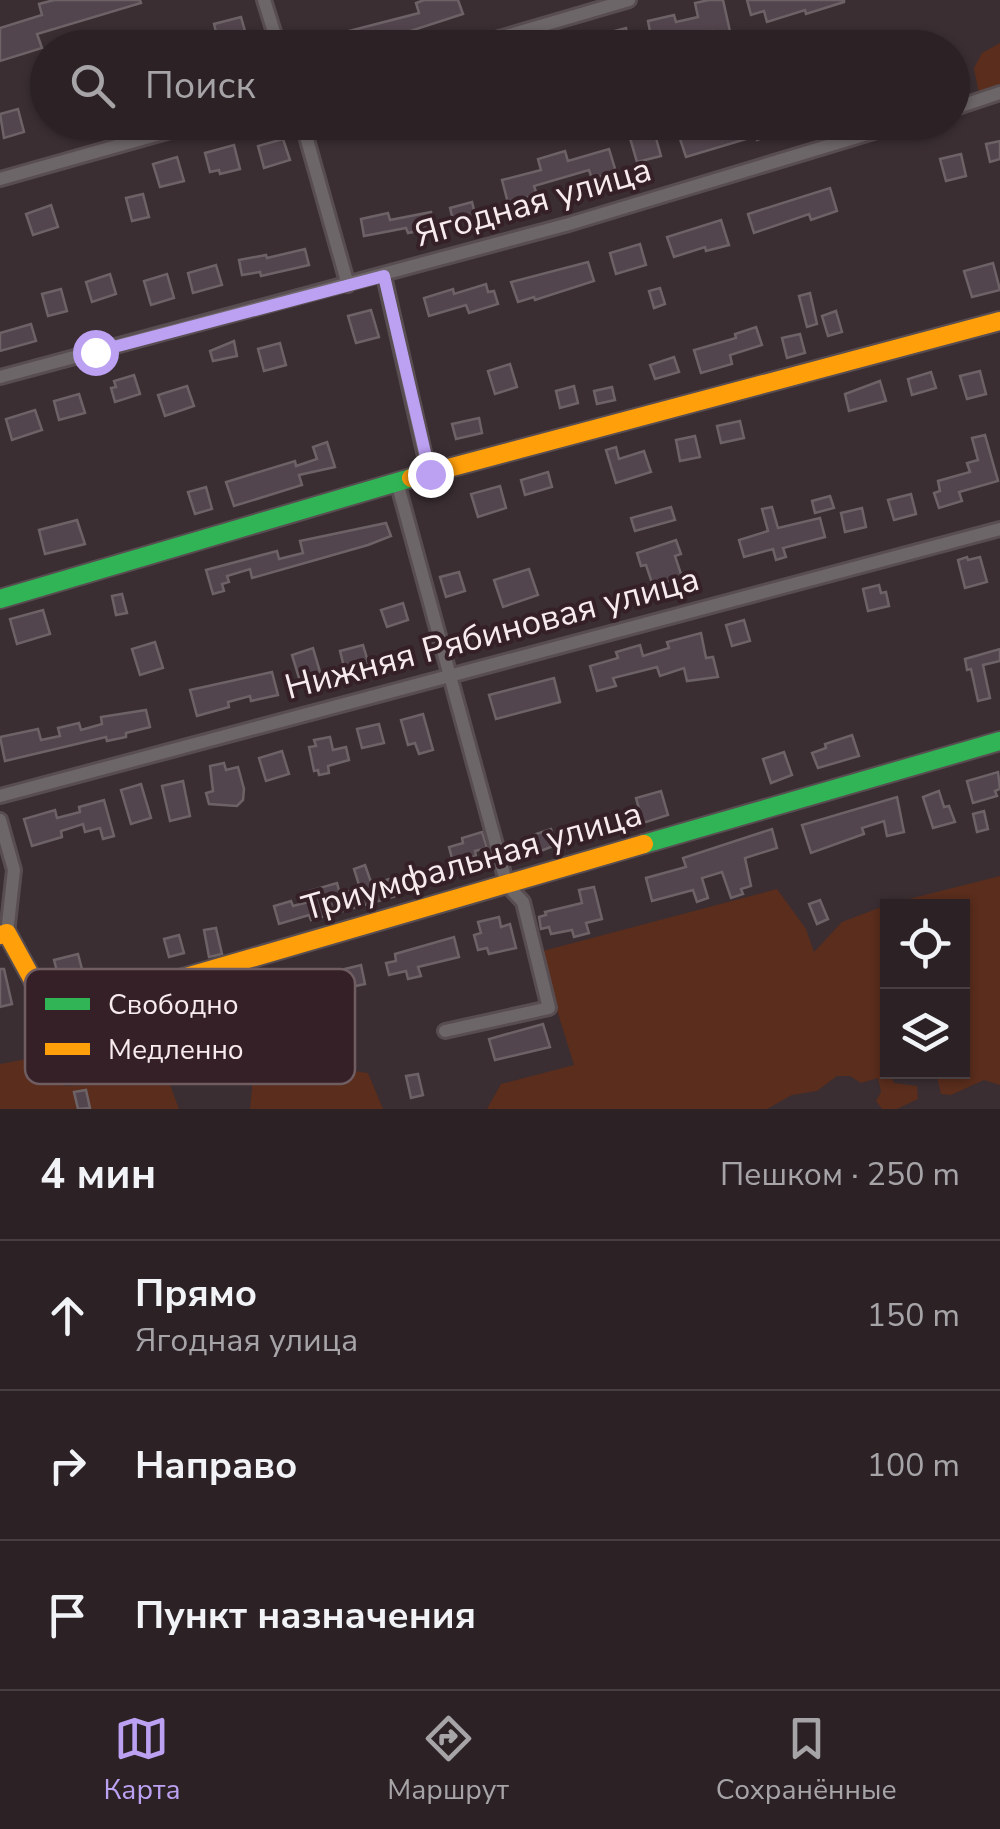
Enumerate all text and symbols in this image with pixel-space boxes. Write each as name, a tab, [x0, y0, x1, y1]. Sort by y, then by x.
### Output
search box	[30, 30, 970, 140]
icon: search	[65, 58, 120, 113]
text: Поиск	[145, 60, 255, 111]
street label: Ягодная улица	[409, 146, 657, 258]
route start	[73, 330, 119, 376]
route end	[408, 452, 454, 498]
street label: Нижняя Рябиновая улица	[280, 555, 704, 711]
street label: Триумфальная улица	[297, 790, 647, 932]
map controls	[880, 899, 970, 1079]
button: locate	[880, 899, 970, 989]
legend	[25, 969, 355, 1084]
text: Свободно	[108, 986, 239, 1024]
button: layers	[880, 989, 970, 1079]
text: Медленно	[108, 1031, 244, 1069]
text: 4 мин	[40, 1146, 156, 1203]
text: Пешком · 250 m	[720, 1153, 960, 1196]
text: Прямо	[135, 1268, 257, 1319]
icon: ahead	[40, 1288, 95, 1343]
text: 150 m	[867, 1294, 960, 1337]
text: Ягодная улица	[135, 1319, 358, 1362]
icon: right	[40, 1438, 95, 1493]
text: Направо	[135, 1440, 297, 1491]
text: 100 m	[867, 1444, 960, 1487]
icon: arrive	[40, 1588, 95, 1643]
text: Пункт назначения	[135, 1590, 476, 1641]
tab: Карта	[103, 1711, 181, 1809]
tab: Маршрут	[387, 1711, 509, 1809]
tab: Сохранённые	[716, 1711, 897, 1809]

